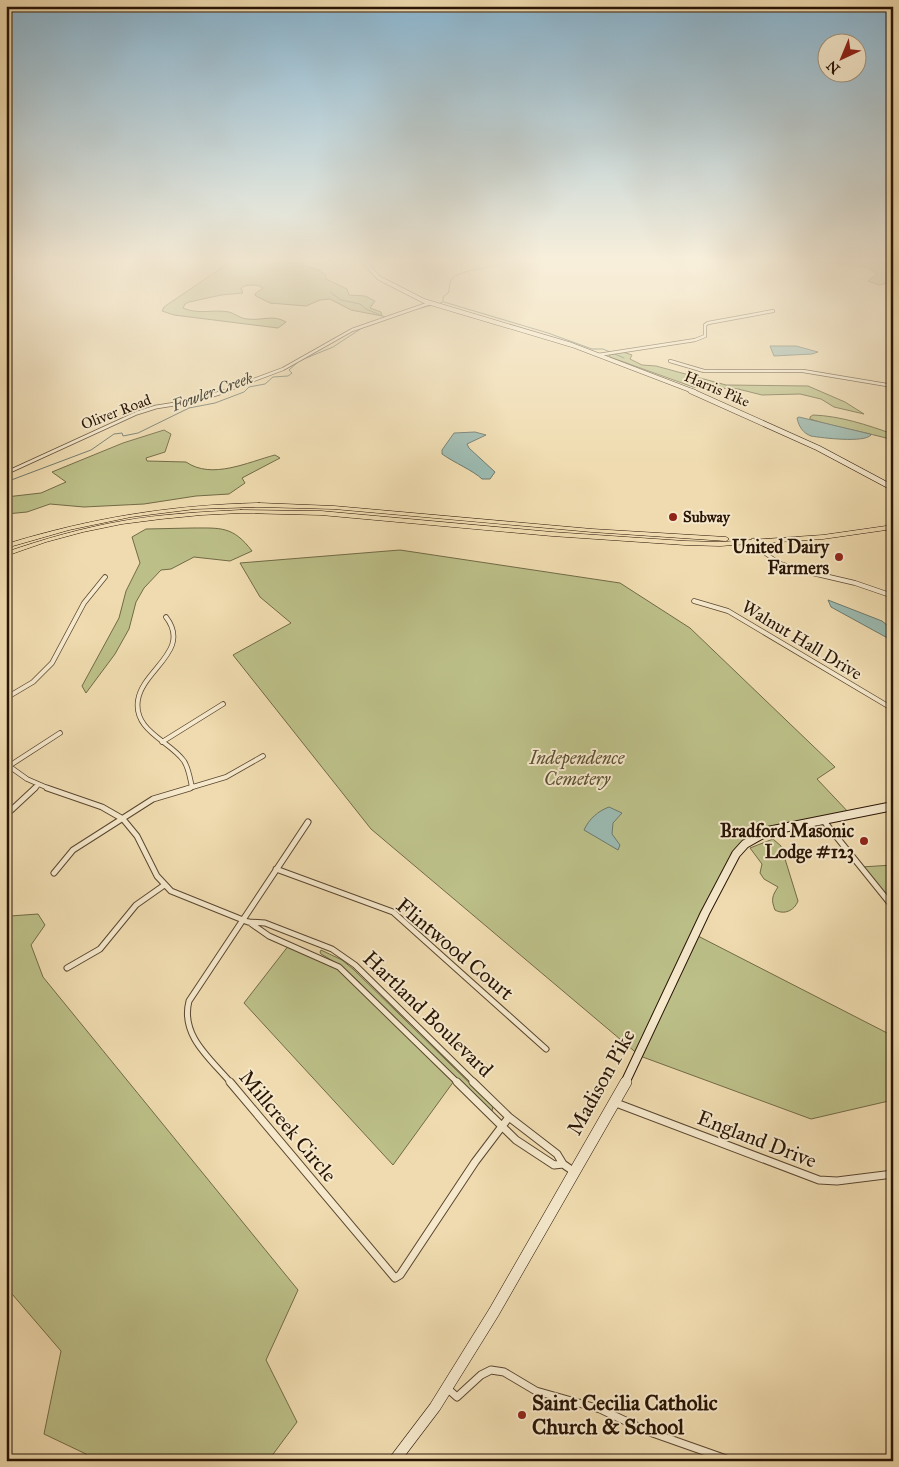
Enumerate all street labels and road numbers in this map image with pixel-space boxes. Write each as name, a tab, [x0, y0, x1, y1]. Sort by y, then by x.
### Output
street label: Harris Pike	[682, 367, 752, 411]
street label: Oliver Road	[78, 390, 154, 434]
street label: Walnut Hall Drive	[738, 595, 866, 685]
street label: Flintwood Court	[391, 892, 520, 1006]
street label: Hartland Boulevard	[358, 945, 499, 1083]
street label: Madison Pike	[561, 1024, 641, 1140]
street label: Millcreek Circle	[234, 1065, 343, 1187]
street label: England Drive	[694, 1104, 821, 1174]

